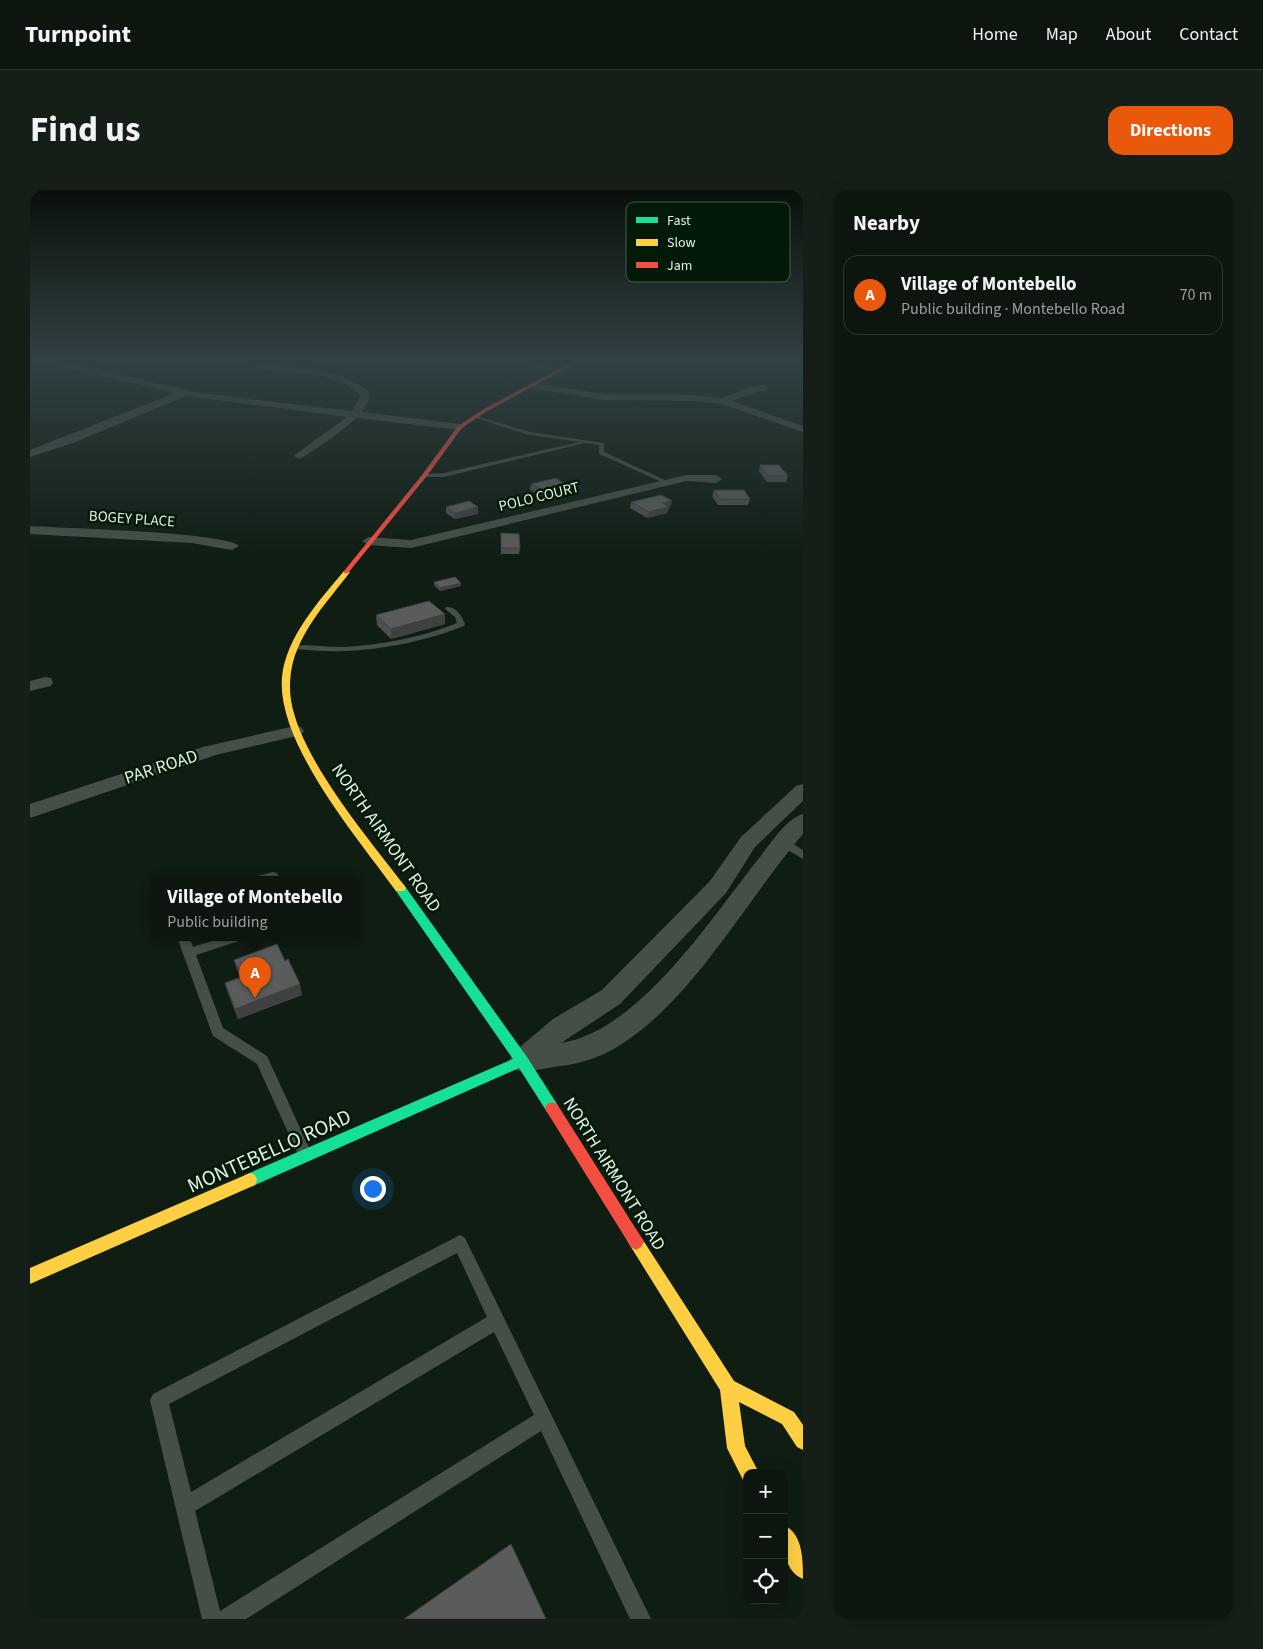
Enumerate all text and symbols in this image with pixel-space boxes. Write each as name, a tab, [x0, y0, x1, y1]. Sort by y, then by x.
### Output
text: Turnpoint	[25, 17, 131, 52]
text: Home	[972, 22, 1018, 47]
text: Map	[1046, 22, 1078, 47]
text: About	[1106, 22, 1151, 47]
text: Contact	[1179, 22, 1238, 47]
text: Find us	[30, 105, 140, 155]
button: Directions	[1108, 106, 1233, 155]
legend	[626, 202, 790, 282]
text: Nearby	[853, 208, 920, 238]
text: Fast	[667, 211, 691, 231]
text: Slow	[667, 233, 696, 253]
text: Jam	[667, 256, 692, 276]
text: Village of Montebello	[901, 271, 1077, 298]
text: A	[865, 284, 875, 306]
text: 70 m	[1180, 284, 1212, 306]
text: Public building · Montebello Road	[901, 298, 1125, 320]
street label: POLO COURT	[496, 477, 582, 517]
street label: BOGEY PLACE	[88, 506, 176, 532]
street label: PAR ROAD	[121, 743, 201, 791]
street label: NORTH AIRMONT ROAD	[325, 759, 447, 917]
popup	[150, 876, 360, 941]
text: Village of Montebello	[167, 884, 343, 911]
text: Public building	[167, 911, 267, 933]
pin: A	[239, 957, 271, 998]
street label: NORTH AIRMONT ROAD	[557, 1093, 671, 1255]
street label: MONTEBELLO ROAD	[182, 1101, 356, 1201]
your location	[360, 1176, 386, 1202]
map controls	[743, 1469, 788, 1604]
button: +	[743, 1469, 788, 1514]
button: −	[743, 1514, 788, 1559]
button: locate	[743, 1559, 788, 1604]

